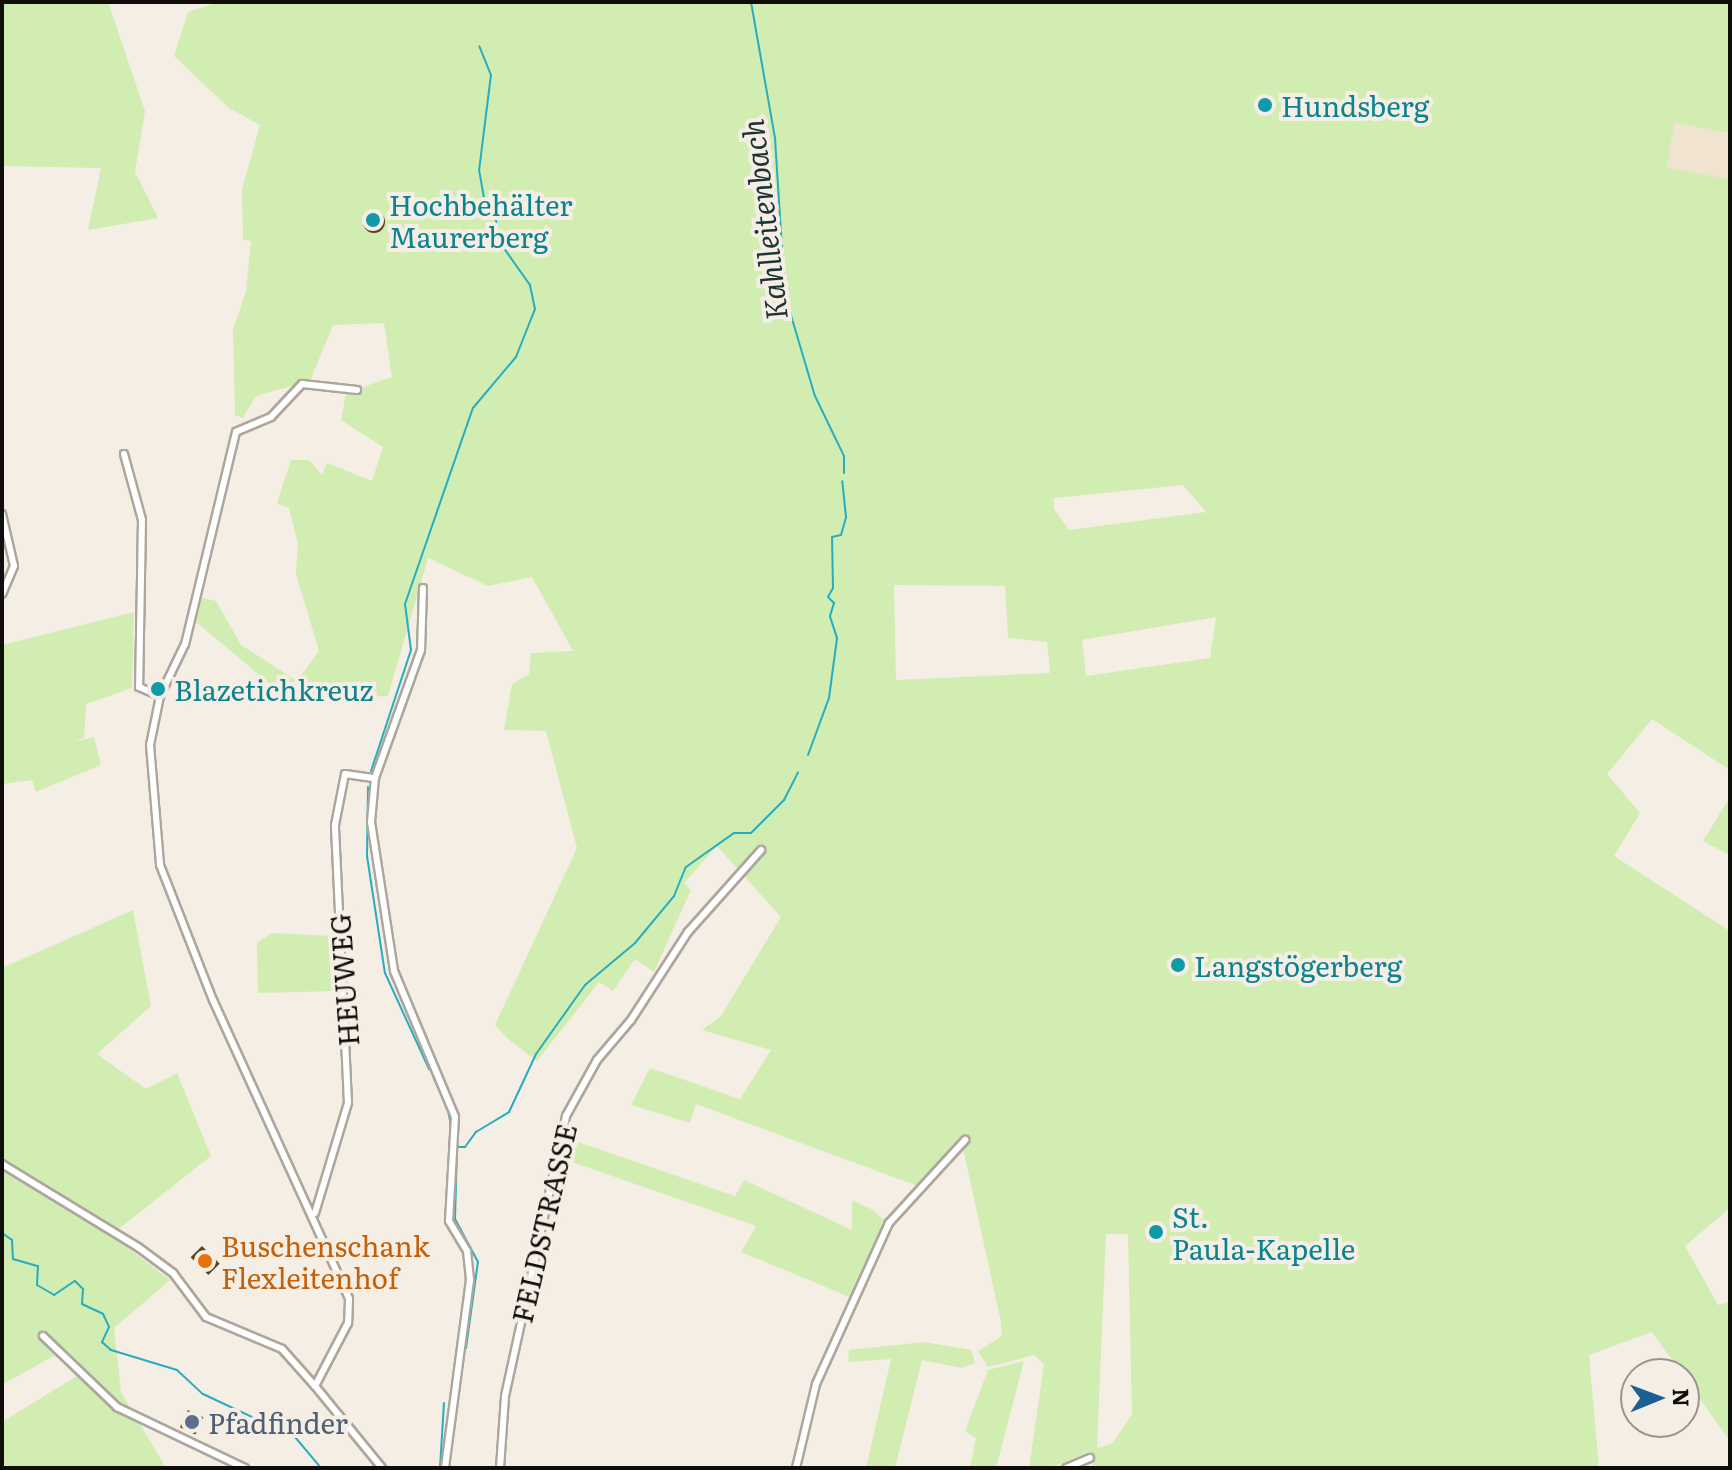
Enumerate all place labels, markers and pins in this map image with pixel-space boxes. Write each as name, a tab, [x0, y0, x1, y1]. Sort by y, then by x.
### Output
place label: Hundsberg	[1281, 88, 1429, 122]
marker: Hundsberg	[1256, 96, 1274, 114]
place label: Hochbehälter Maurerberg	[389, 187, 573, 253]
marker: Hochbehälter Maurerberg	[364, 211, 382, 229]
place label: Blazetichkreuz	[174, 672, 373, 706]
marker: Blazetichkreuz	[149, 680, 167, 698]
place label: Langstögerberg	[1194, 948, 1402, 982]
marker: Langstögerberg	[1169, 956, 1187, 974]
place label: St. Paula-Kapelle	[1172, 1199, 1355, 1265]
marker: St. Paula-Kapelle	[1147, 1223, 1165, 1241]
place label: Buschenschank Flexleitenhof	[221, 1228, 430, 1294]
marker: Buschenschank Flexleitenhof	[196, 1252, 214, 1270]
place label: Pfadfinder	[208, 1405, 348, 1439]
marker: Pfadfinder	[183, 1413, 201, 1431]

